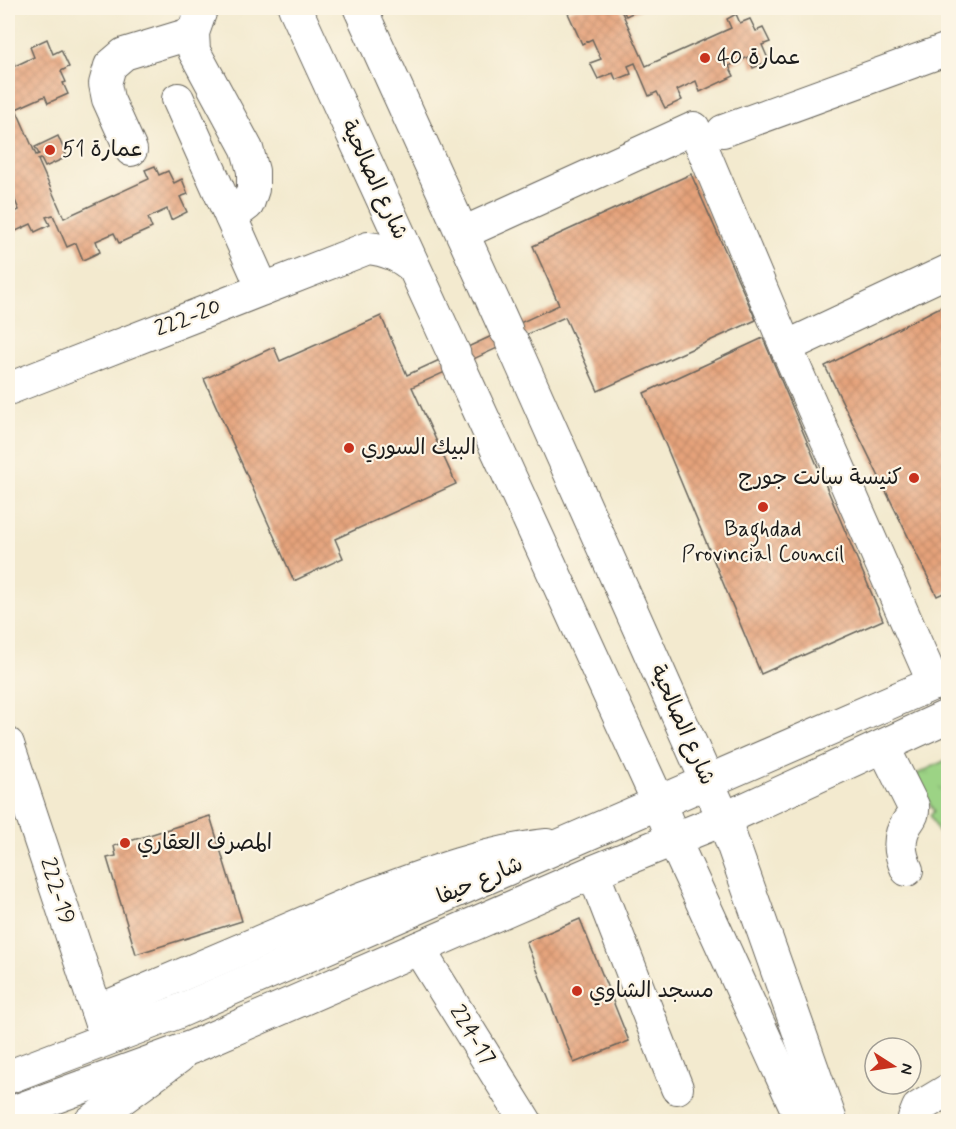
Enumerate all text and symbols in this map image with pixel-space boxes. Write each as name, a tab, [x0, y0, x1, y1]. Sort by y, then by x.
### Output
place label: عمارة 40	[717, 44, 801, 72]
marker: عمارة 40	[698, 51, 712, 65]
street label: شارع الصالحية	[334, 116, 414, 244]
place label: عمارة 51	[62, 136, 144, 164]
marker: عمارة 51	[43, 143, 57, 157]
street label: 222-20	[151, 293, 225, 343]
place label: البيك السوري	[361, 434, 476, 463]
marker: البيك السوري	[342, 441, 356, 455]
place label: كنيسة سانت جورج	[738, 464, 902, 492]
marker: كنيسة سانت جورج	[907, 471, 921, 485]
marker: Baghdad Provincial Council	[756, 500, 770, 514]
place label: Baghdad Provincial Council	[682, 516, 844, 569]
street label: شارع الصالحية	[643, 660, 721, 790]
place label: المصرف العقاري	[137, 829, 272, 858]
marker: المصرف العقاري	[118, 836, 132, 850]
street label: شارع حيفا	[433, 850, 527, 912]
street label: 222-19	[33, 854, 81, 928]
place label: مسجد الشاوي	[589, 977, 714, 1006]
marker: مسجد الشاوي	[570, 984, 584, 998]
street label: 224-17	[443, 1000, 501, 1070]
north arrow	[863, 1036, 923, 1096]
text: N	[895, 1061, 918, 1076]

